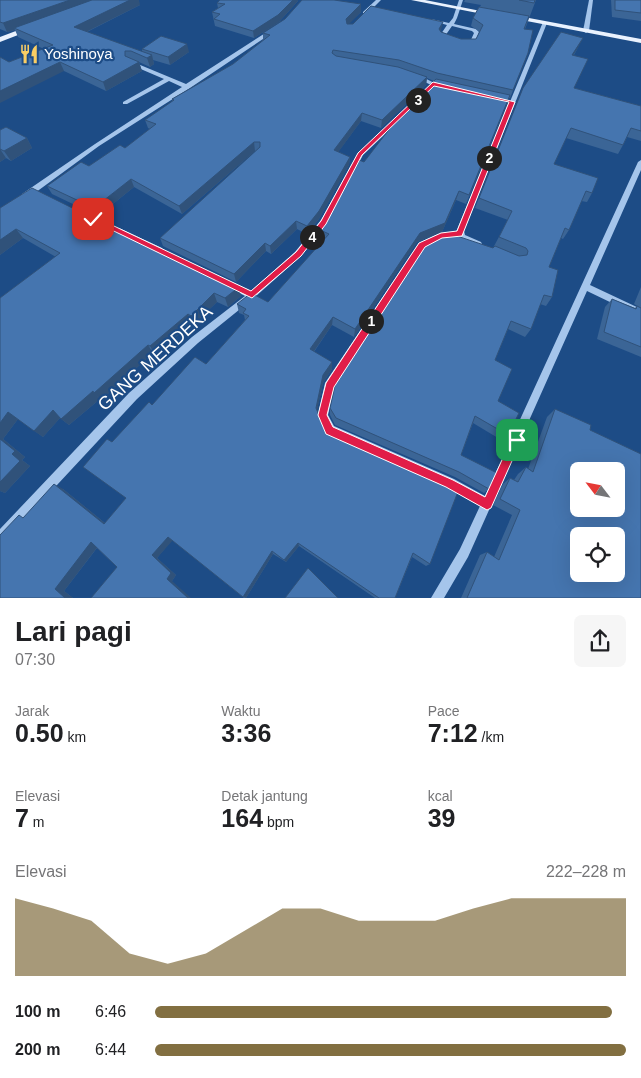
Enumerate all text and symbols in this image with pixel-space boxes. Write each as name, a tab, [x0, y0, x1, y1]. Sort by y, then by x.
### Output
restaurant icon: Yoshinoya	[18, 43, 40, 65]
place label: Yoshinoya	[44, 45, 113, 62]
pin: 3	[406, 88, 430, 112]
text: 3	[415, 92, 422, 108]
pin: 2	[476, 146, 502, 170]
text: 2	[486, 150, 493, 166]
pin	[72, 198, 114, 240]
icon: check	[79, 205, 107, 233]
pin: 4	[300, 224, 324, 250]
text: 4	[309, 229, 316, 245]
street label: GANG MERDEKA	[94, 301, 216, 415]
pin: 1	[358, 308, 384, 334]
text: 1	[368, 313, 375, 329]
pin	[496, 419, 538, 461]
icon: arrive	[503, 426, 531, 454]
north arrow	[570, 462, 625, 518]
map controls	[570, 462, 625, 582]
button: locate	[570, 527, 625, 582]
button: share	[574, 615, 626, 667]
text: Lari pagi	[15, 616, 132, 647]
text: 07:30	[15, 651, 55, 668]
text: Jarak	[15, 703, 49, 719]
text: Waktu	[221, 703, 260, 719]
text: Pace	[428, 703, 460, 719]
text: 0.50	[15, 719, 64, 747]
text: 3:36	[221, 719, 271, 747]
text: 7:12	[428, 719, 478, 747]
text: km	[64, 729, 86, 745]
text: /km	[478, 729, 504, 745]
text: Elevasi	[15, 788, 60, 804]
text: Detak jantung	[221, 788, 308, 804]
text: kcal	[428, 788, 453, 804]
text: 7	[15, 804, 29, 832]
text: 164	[221, 804, 263, 832]
text: 39	[428, 804, 455, 832]
text: m	[29, 814, 44, 830]
text: bpm	[263, 814, 294, 830]
text: Elevasi	[15, 863, 67, 880]
text: 222–228 m	[546, 863, 626, 880]
text: 100 m	[15, 1003, 60, 1020]
text: 6:46	[95, 1003, 126, 1020]
text: 200 m	[15, 1041, 60, 1058]
text: 6:44	[95, 1041, 126, 1058]

